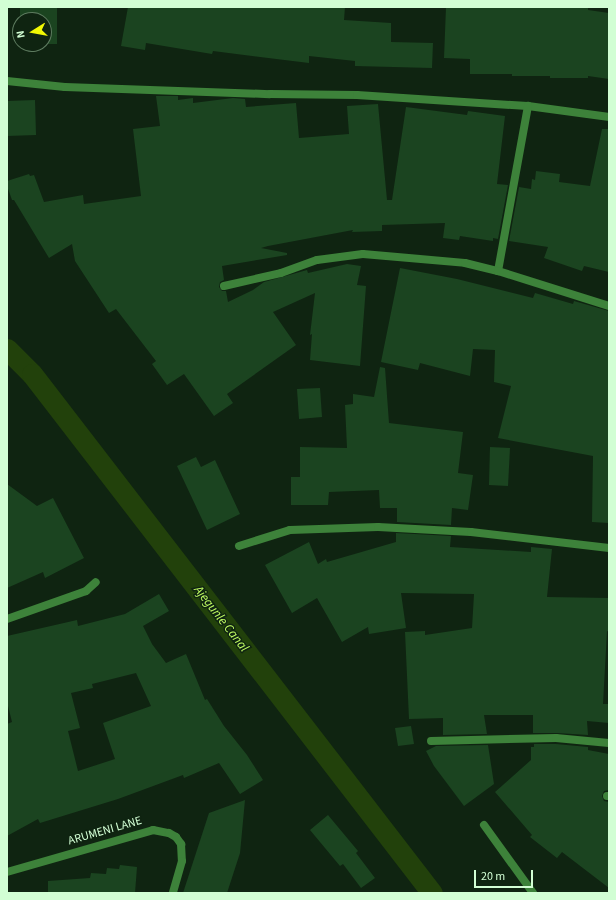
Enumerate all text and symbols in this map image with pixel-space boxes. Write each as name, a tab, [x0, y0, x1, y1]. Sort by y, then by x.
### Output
north arrow	[12, 12, 52, 52]
text: N	[13, 29, 29, 39]
water label: Ajegunle Canal	[190, 583, 252, 655]
street label: ARUMENI LANE	[67, 814, 143, 848]
scale bar	[476, 862, 535, 888]
text: 20 m	[481, 868, 505, 885]

